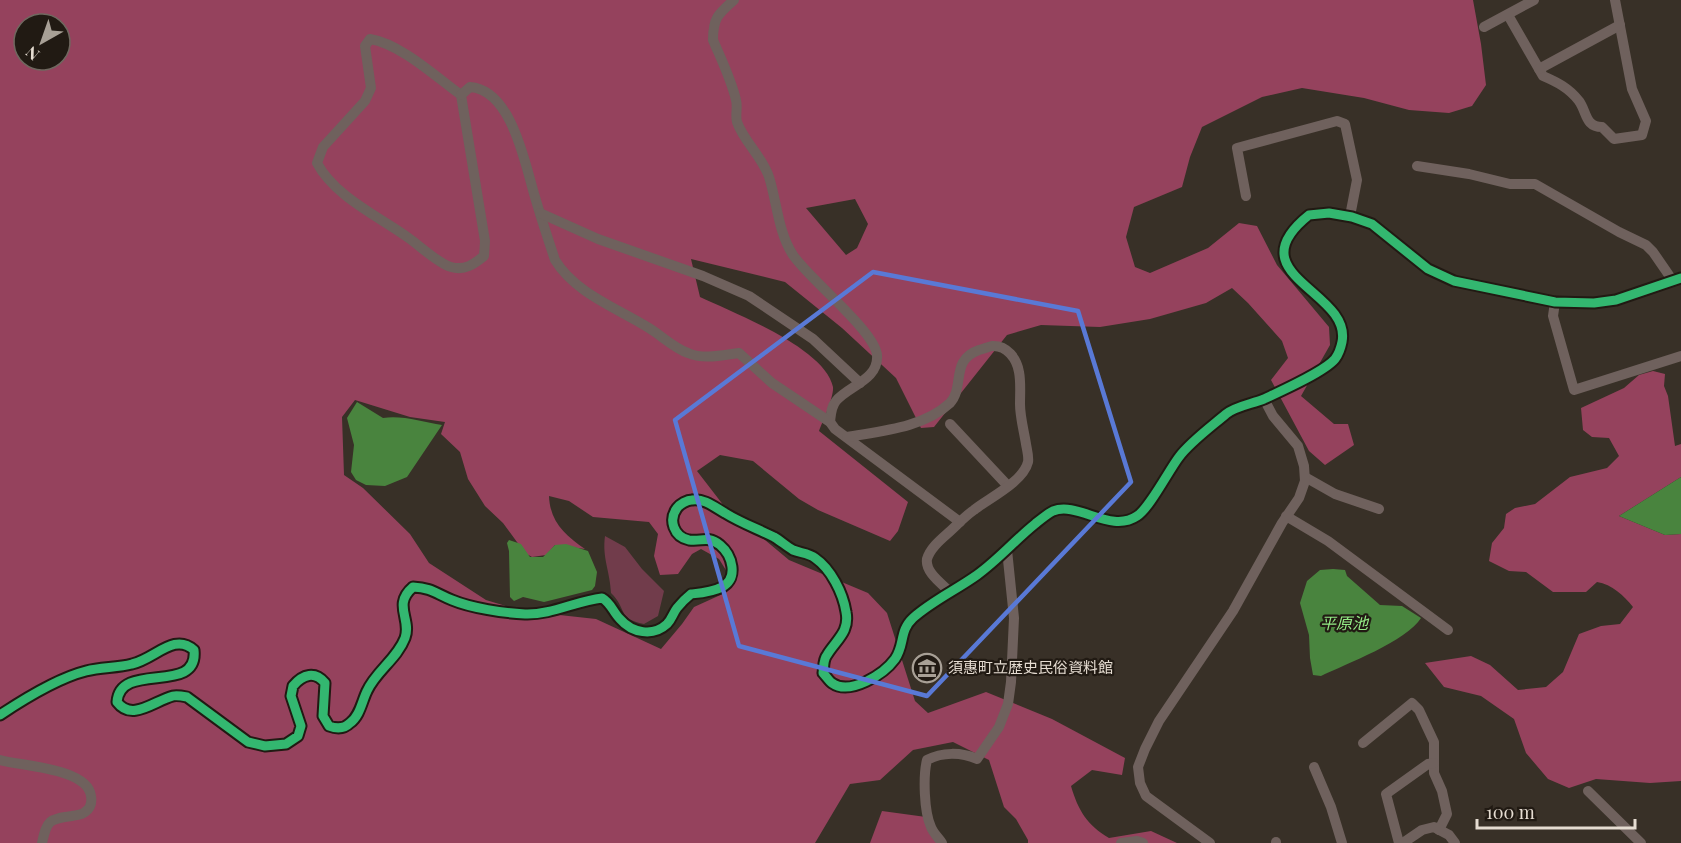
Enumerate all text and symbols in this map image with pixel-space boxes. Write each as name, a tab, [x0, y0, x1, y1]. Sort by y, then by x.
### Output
north arrow	[12, 12, 72, 72]
text: N	[21, 42, 43, 66]
water label: 平原池	[1320, 612, 1370, 633]
museum icon: 須惠町立歴史民俗資料館	[911, 652, 943, 684]
place label: 須惠町立歴史民俗資料館	[948, 657, 1113, 677]
scale bar	[1477, 792, 1634, 830]
text: 100 m	[1486, 800, 1535, 824]

